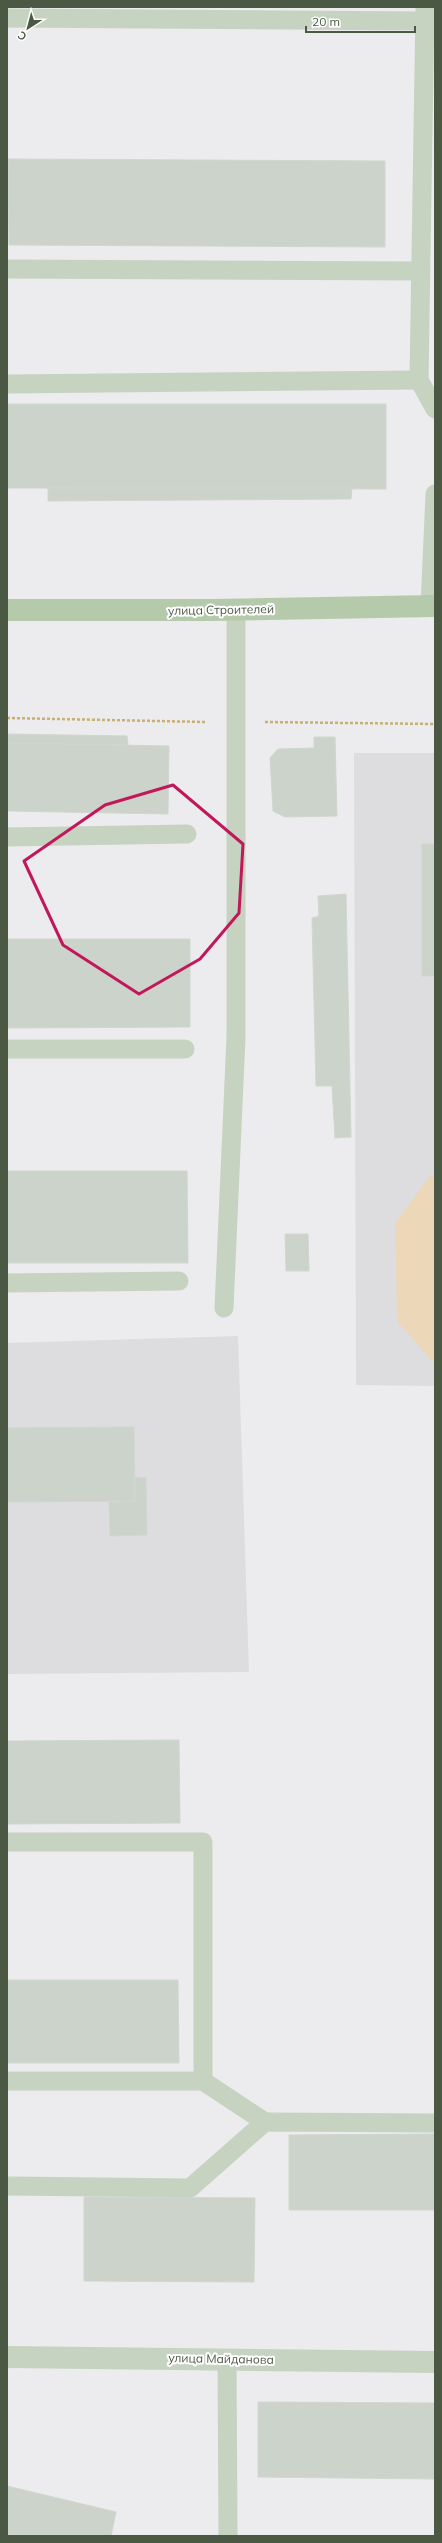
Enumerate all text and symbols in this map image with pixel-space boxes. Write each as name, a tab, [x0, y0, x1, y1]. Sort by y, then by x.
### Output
north arrow	[8, 8, 48, 48]
scale bar	[306, 8, 415, 34]
text: 20 m	[312, 14, 340, 29]
text: С	[15, 28, 29, 44]
street label: улица Строителей	[168, 601, 274, 618]
street label: улица Майданова	[168, 2350, 274, 2367]

